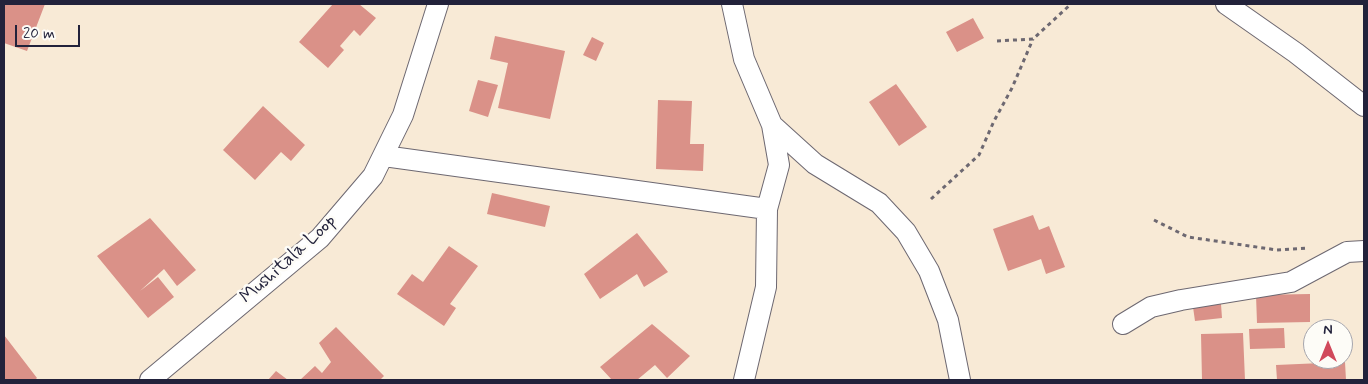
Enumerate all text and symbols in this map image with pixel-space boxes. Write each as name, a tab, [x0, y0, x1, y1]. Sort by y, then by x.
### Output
scale bar	[18, 15, 82, 47]
text: 20 m	[23, 24, 55, 44]
street label: Mushitala Loop	[236, 211, 342, 309]
north arrow	[1303, 319, 1353, 369]
text: N	[1323, 321, 1333, 339]

